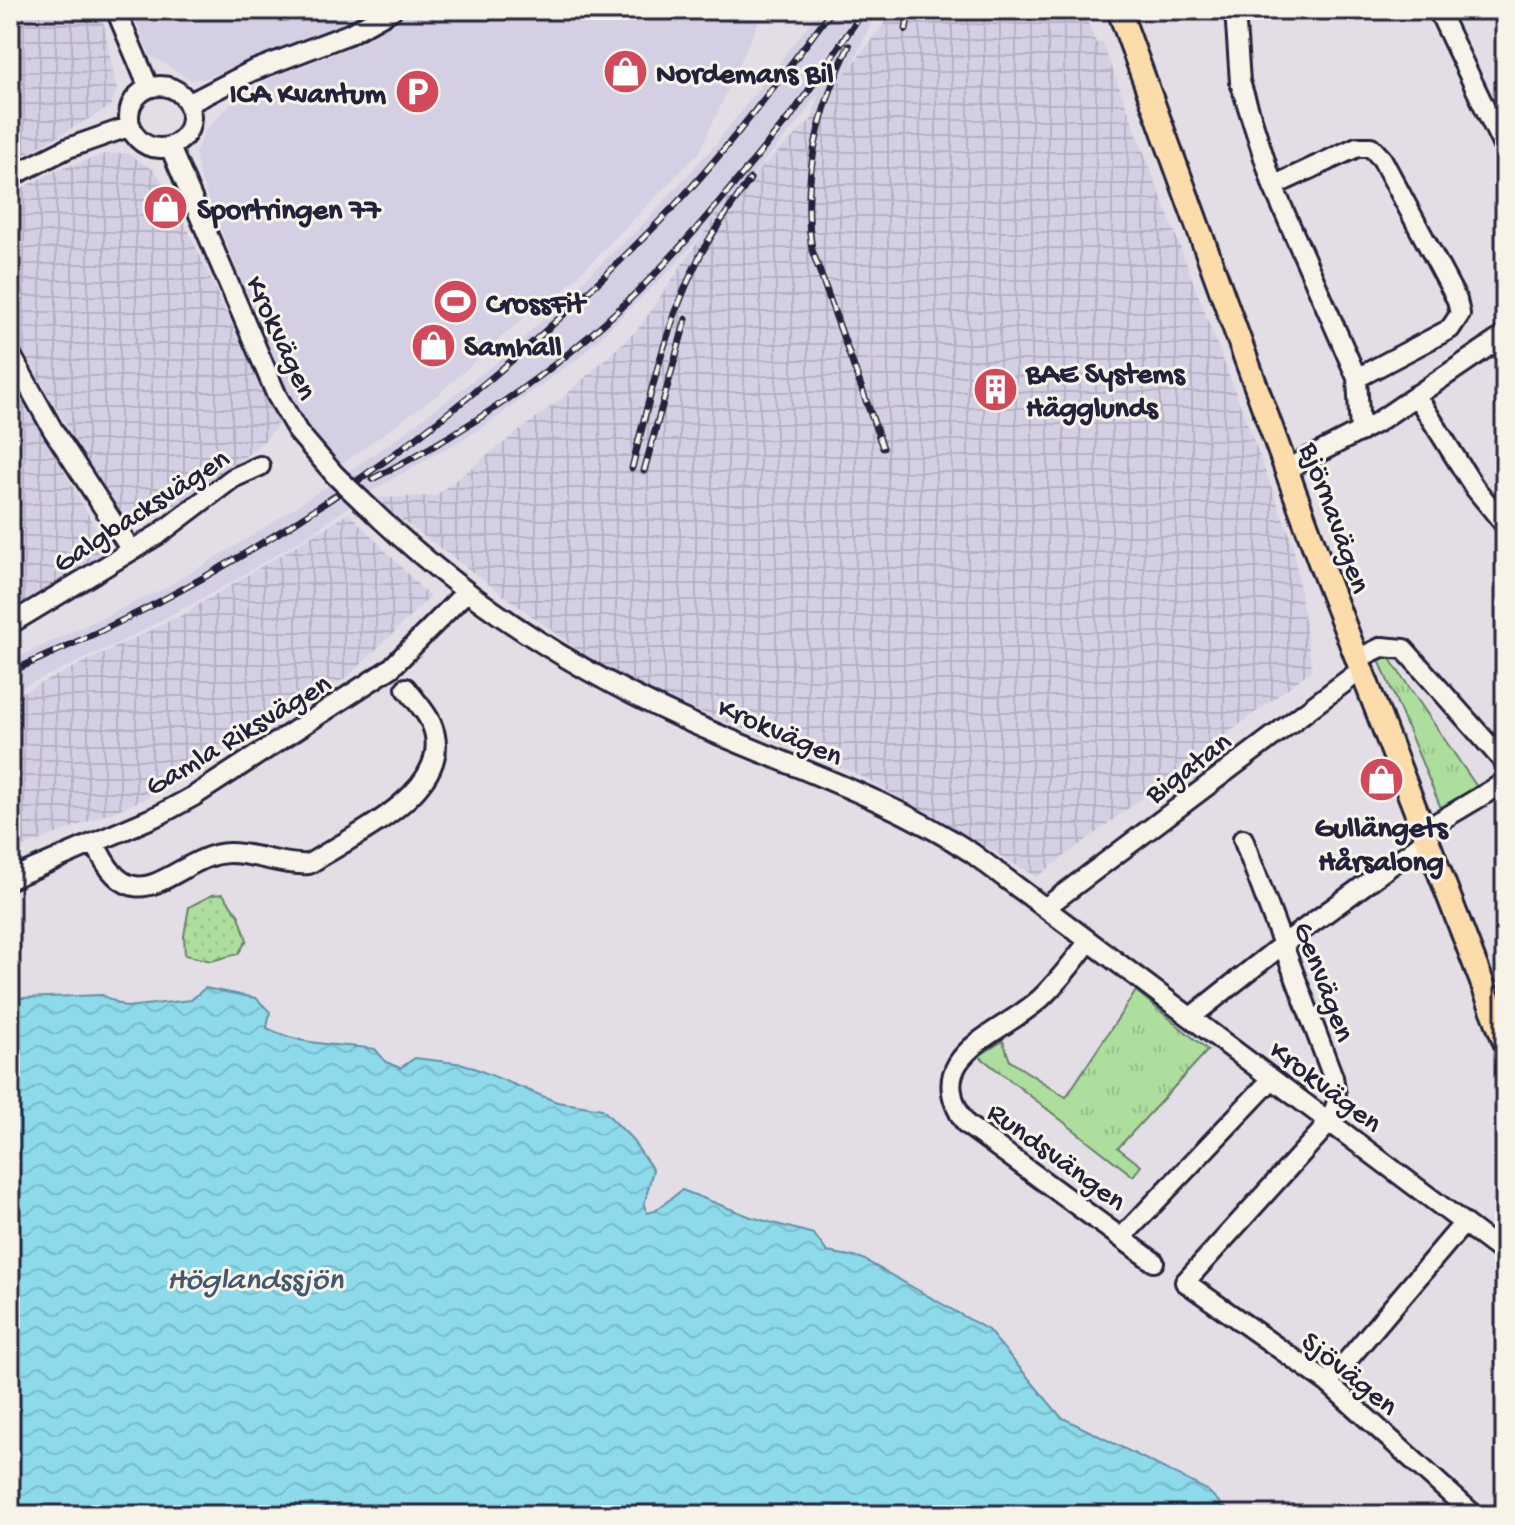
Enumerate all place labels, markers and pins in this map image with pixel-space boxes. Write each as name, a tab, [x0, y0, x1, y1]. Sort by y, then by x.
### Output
shop icon: Nordemans Bil	[601, 48, 649, 96]
place label: Nordemans Bil	[656, 59, 834, 94]
parking icon: ICA Kvantum	[393, 68, 441, 116]
place label: ICA Kvantum	[229, 79, 387, 114]
shop icon: Sportringen 77	[142, 184, 190, 232]
place label: Sportringen 77	[197, 195, 382, 230]
sports icon: CrossFit	[431, 278, 479, 326]
place label: CrossFit	[486, 289, 587, 324]
shop icon: Samhall	[409, 321, 457, 369]
place label: Samhall	[464, 332, 562, 367]
place label: BAE Systems Hägglunds	[1025, 359, 1187, 428]
building icon: BAE Systems Hägglunds	[971, 365, 1019, 413]
shop icon: Gullängets Hårsalong	[1357, 756, 1405, 804]
place label: Gullängets Hårsalong	[1315, 813, 1449, 882]

